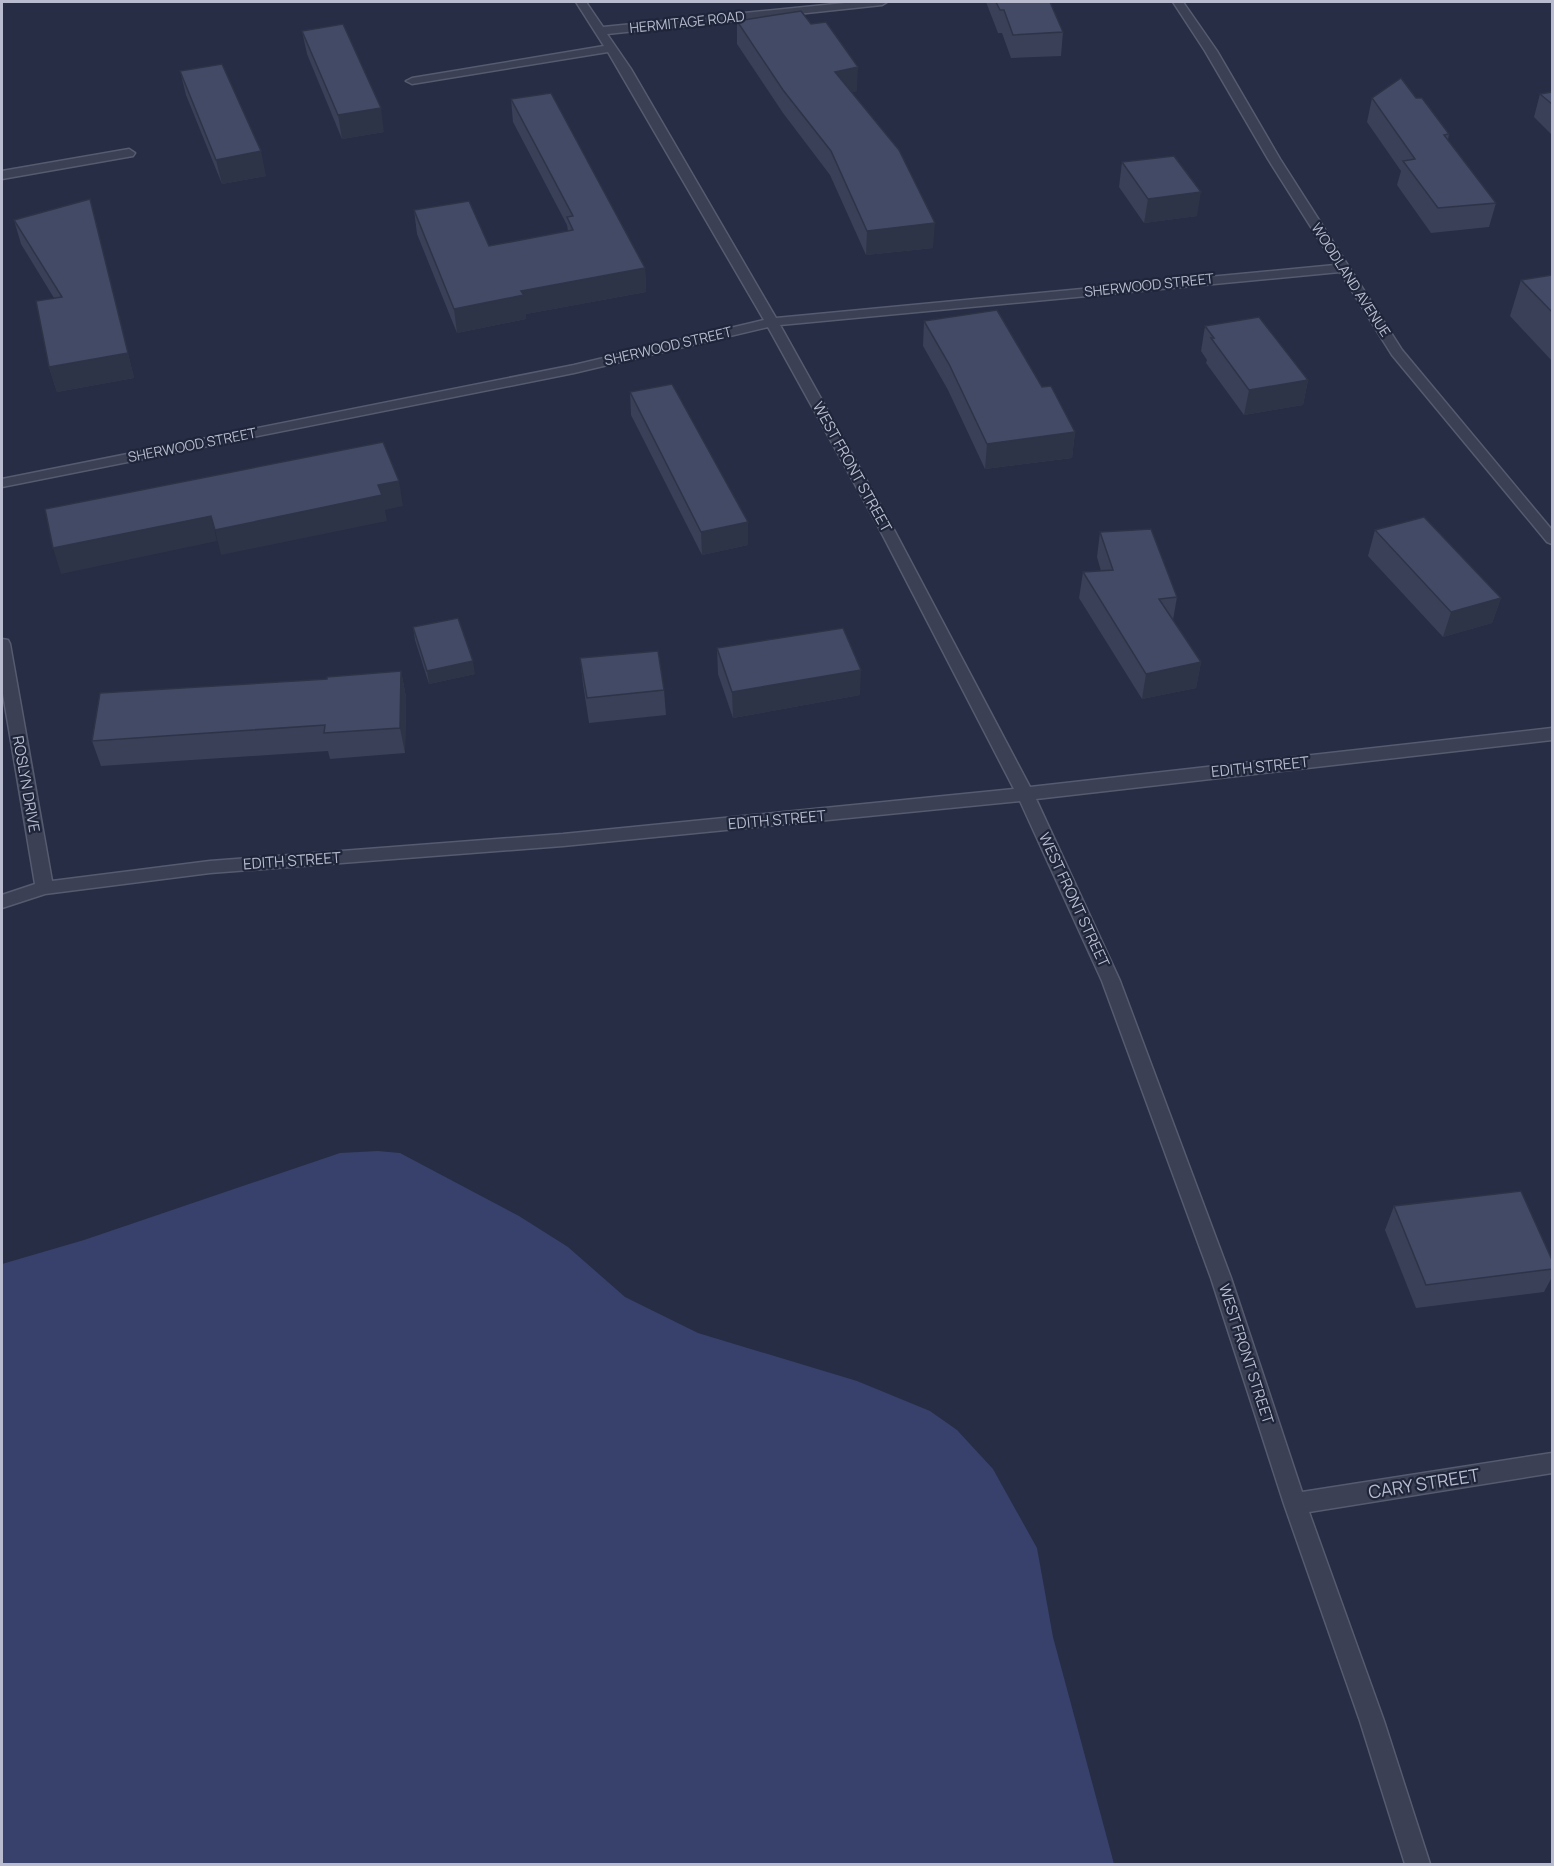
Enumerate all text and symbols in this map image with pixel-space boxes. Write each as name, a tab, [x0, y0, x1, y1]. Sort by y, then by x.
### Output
street label: HERMITAGE ROAD	[628, 6, 745, 37]
street label: WOODLAND AVENUE	[1308, 219, 1395, 340]
street label: SHERWOOD STREET	[1083, 268, 1215, 301]
street label: SHERWOOD STREET	[602, 321, 734, 369]
street label: WEST FRONT STREET	[808, 398, 897, 536]
street label: SHERWOOD STREET	[126, 423, 258, 466]
street label: ROSLYN DRIVE	[8, 734, 45, 834]
street label: EDITH STREET	[1210, 751, 1310, 782]
street label: EDITH STREET	[727, 805, 827, 834]
street label: WEST FRONT STREET	[1034, 829, 1115, 971]
street label: EDITH STREET	[242, 847, 342, 874]
street label: WEST FRONT STREET	[1214, 1281, 1279, 1427]
street label: CARY STREET	[1366, 1462, 1481, 1504]

